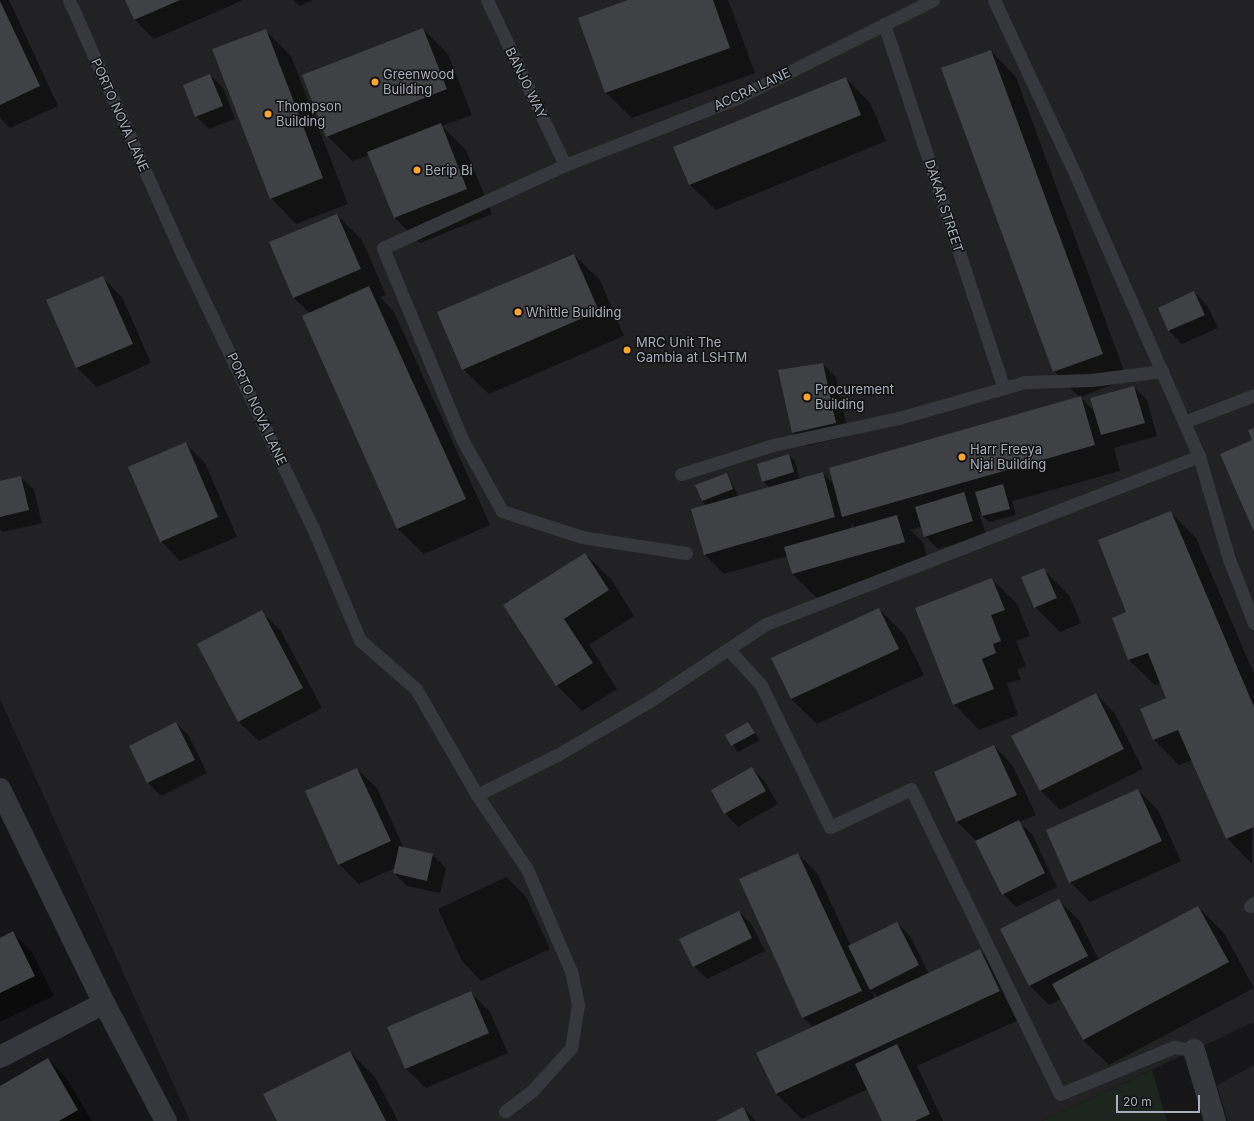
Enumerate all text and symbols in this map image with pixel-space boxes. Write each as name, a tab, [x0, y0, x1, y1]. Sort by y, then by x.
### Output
street label: BANJO WAY	[502, 45, 550, 121]
street label: PORTO NOVA LANE	[88, 56, 152, 174]
street label: ACCRA LANE	[711, 65, 793, 113]
place label: Greenwood Building	[383, 67, 454, 98]
marker: Greenwood Building	[370, 77, 380, 87]
place label: Thompson Building	[276, 99, 342, 130]
marker: Thompson Building	[263, 109, 273, 119]
street label: DAKAR STREET	[922, 158, 966, 254]
place label: Berip Bi	[425, 162, 473, 178]
marker: Berip Bi	[412, 165, 422, 175]
place label: Whittle Building	[526, 304, 621, 320]
marker: Whittle Building	[513, 307, 523, 317]
place label: MRC Unit The Gambia at LSHTM	[636, 335, 747, 366]
marker: MRC Unit The Gambia at LSHTM	[621, 344, 633, 356]
street label: PORTO NOVA LANE	[224, 350, 290, 468]
place label: Procurement Building	[815, 382, 894, 413]
marker: Procurement Building	[802, 392, 812, 402]
place label: Harr Freeya Njai Building	[970, 442, 1046, 473]
marker: Harr Freeya Njai Building	[957, 452, 967, 462]
scale bar	[1118, 1087, 1202, 1113]
text: 20 m	[1123, 1094, 1152, 1109]

